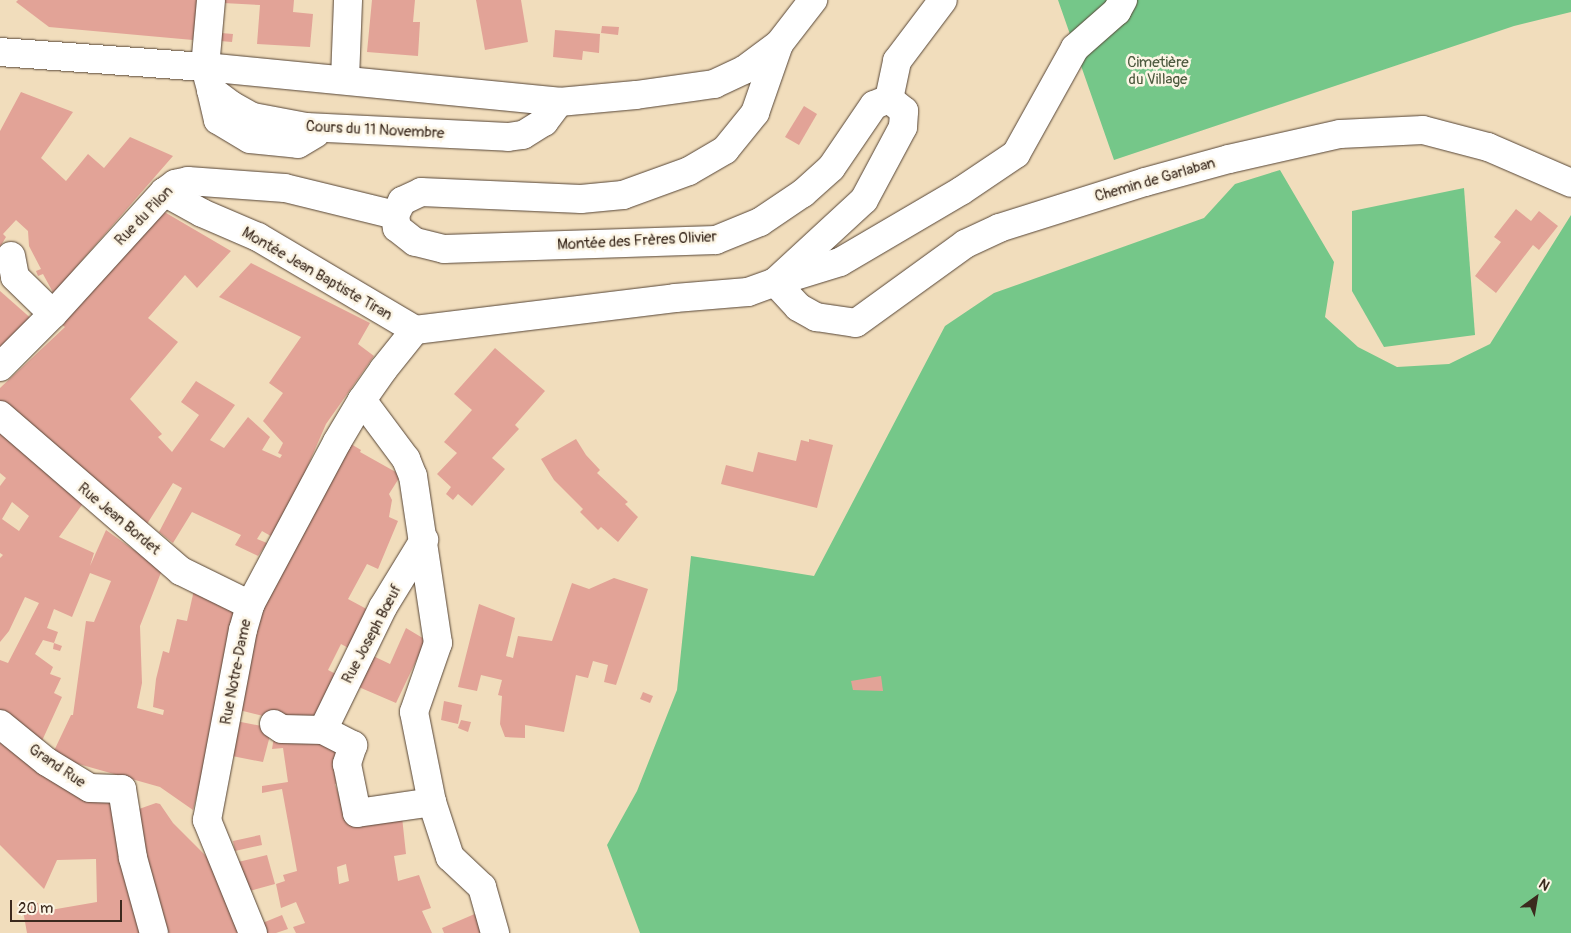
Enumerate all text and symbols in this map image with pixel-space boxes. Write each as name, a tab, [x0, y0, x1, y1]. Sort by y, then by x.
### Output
park label: Cimetière du Village	[1127, 53, 1189, 88]
street label: Cours du 11 Novembre	[305, 117, 445, 143]
street label: Chemin de Garlaban	[1093, 154, 1217, 206]
street label: Rue du Pilon	[111, 182, 177, 250]
street label: Montée Jean Baptiste Tiran	[239, 224, 395, 324]
street label: Montée des Frères Olivier	[557, 228, 717, 254]
street label: Rue Jean Bordet	[74, 479, 164, 559]
street label: Rue Joseph Bœuf	[338, 581, 406, 687]
street label: Rue Notre-Dame	[217, 618, 255, 726]
street label: Grand Rue	[25, 740, 89, 792]
north arrow	[1511, 873, 1561, 923]
text: N	[1536, 875, 1553, 895]
scale bar	[12, 890, 125, 922]
text: 20 m	[18, 899, 53, 918]

